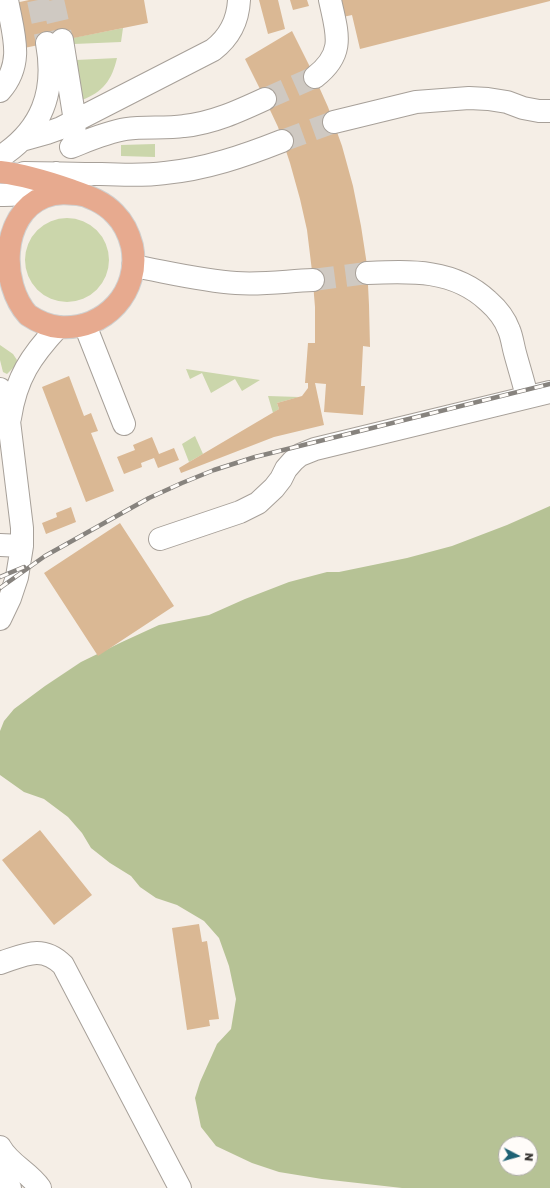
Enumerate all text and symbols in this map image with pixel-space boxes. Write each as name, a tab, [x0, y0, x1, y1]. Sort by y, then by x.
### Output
north arrow	[498, 1136, 538, 1176]
text: N	[523, 1152, 536, 1162]

